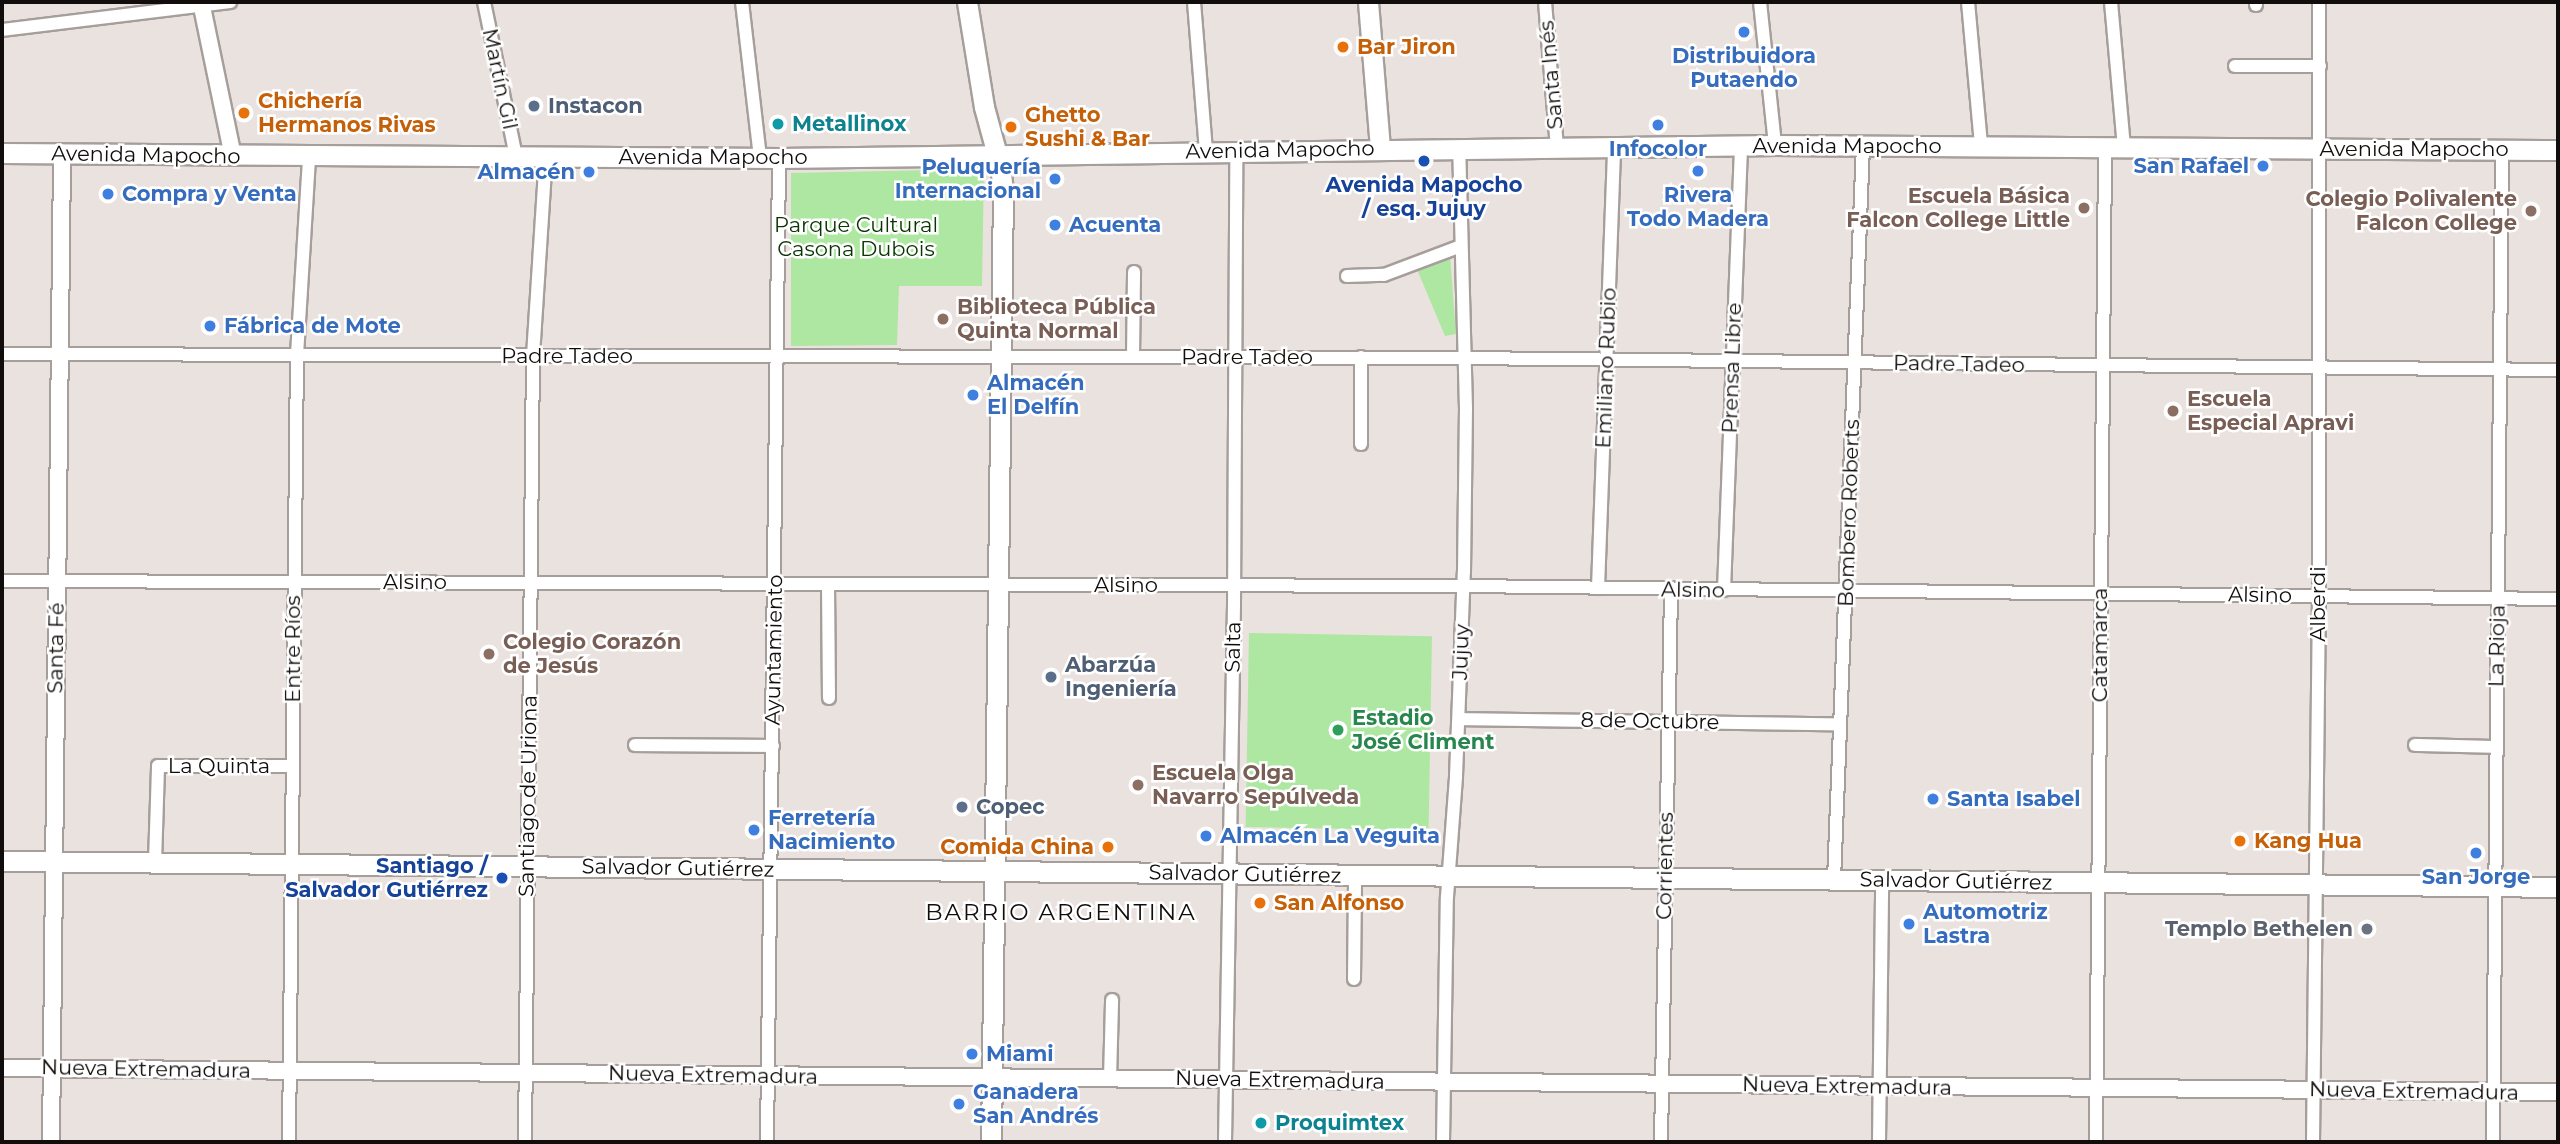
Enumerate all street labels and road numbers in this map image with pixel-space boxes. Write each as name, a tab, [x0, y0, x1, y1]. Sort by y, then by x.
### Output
street label: Santa Inés	[1534, 20, 1568, 130]
street label: Martín Gil	[477, 26, 523, 132]
street label: Avenida Mapocho	[1752, 133, 1942, 159]
street label: Avenida Mapocho	[1185, 136, 1375, 164]
street label: Avenida Mapocho	[2319, 136, 2509, 162]
street label: Avenida Mapocho	[51, 141, 241, 169]
street label: Avenida Mapocho	[618, 144, 808, 170]
street label: Emiliano Rubio	[1591, 287, 1621, 449]
street label: Prensa Libre	[1717, 302, 1747, 434]
street label: Padre Tadeo	[501, 343, 633, 369]
street label: Padre Tadeo	[1181, 344, 1313, 370]
street label: Padre Tadeo	[1893, 350, 2025, 378]
street label: Bombero Roberts	[1833, 419, 1865, 607]
street label: Alberdi	[2305, 566, 2331, 642]
street label: Alsino	[383, 569, 447, 595]
street label: Alsino	[1094, 572, 1158, 598]
street label: Ayuntamiento	[760, 574, 788, 726]
street label: Alsino	[1661, 577, 1725, 603]
street label: Alsino	[2228, 582, 2292, 608]
street label: Catamarca	[2087, 588, 2113, 702]
street label: Entre Ríos	[280, 595, 306, 703]
street label: Santa Fé	[43, 602, 69, 694]
street label: La Rioja	[2484, 605, 2510, 687]
street label: Salta	[1220, 621, 1246, 673]
street label: Jujuy	[1447, 624, 1475, 680]
street label: Santiago de Uriona	[514, 695, 542, 897]
street label: 8 de Octubre	[1580, 707, 1720, 735]
street label: La Quinta	[168, 753, 270, 779]
street label: Corrientes	[1651, 812, 1679, 920]
street label: Salvador Gutiérrez	[582, 854, 774, 882]
street label: Salvador Gutiérrez	[1149, 860, 1341, 888]
street label: Salvador Gutiérrez	[1860, 867, 2052, 895]
street label: Nueva Extremadura	[41, 1055, 251, 1083]
street label: Nueva Extremadura	[608, 1061, 818, 1089]
street label: Nueva Extremadura	[1175, 1066, 1385, 1094]
street label: Nueva Extremadura	[1742, 1072, 1952, 1100]
street label: Nueva Extremadura	[2309, 1077, 2519, 1105]

